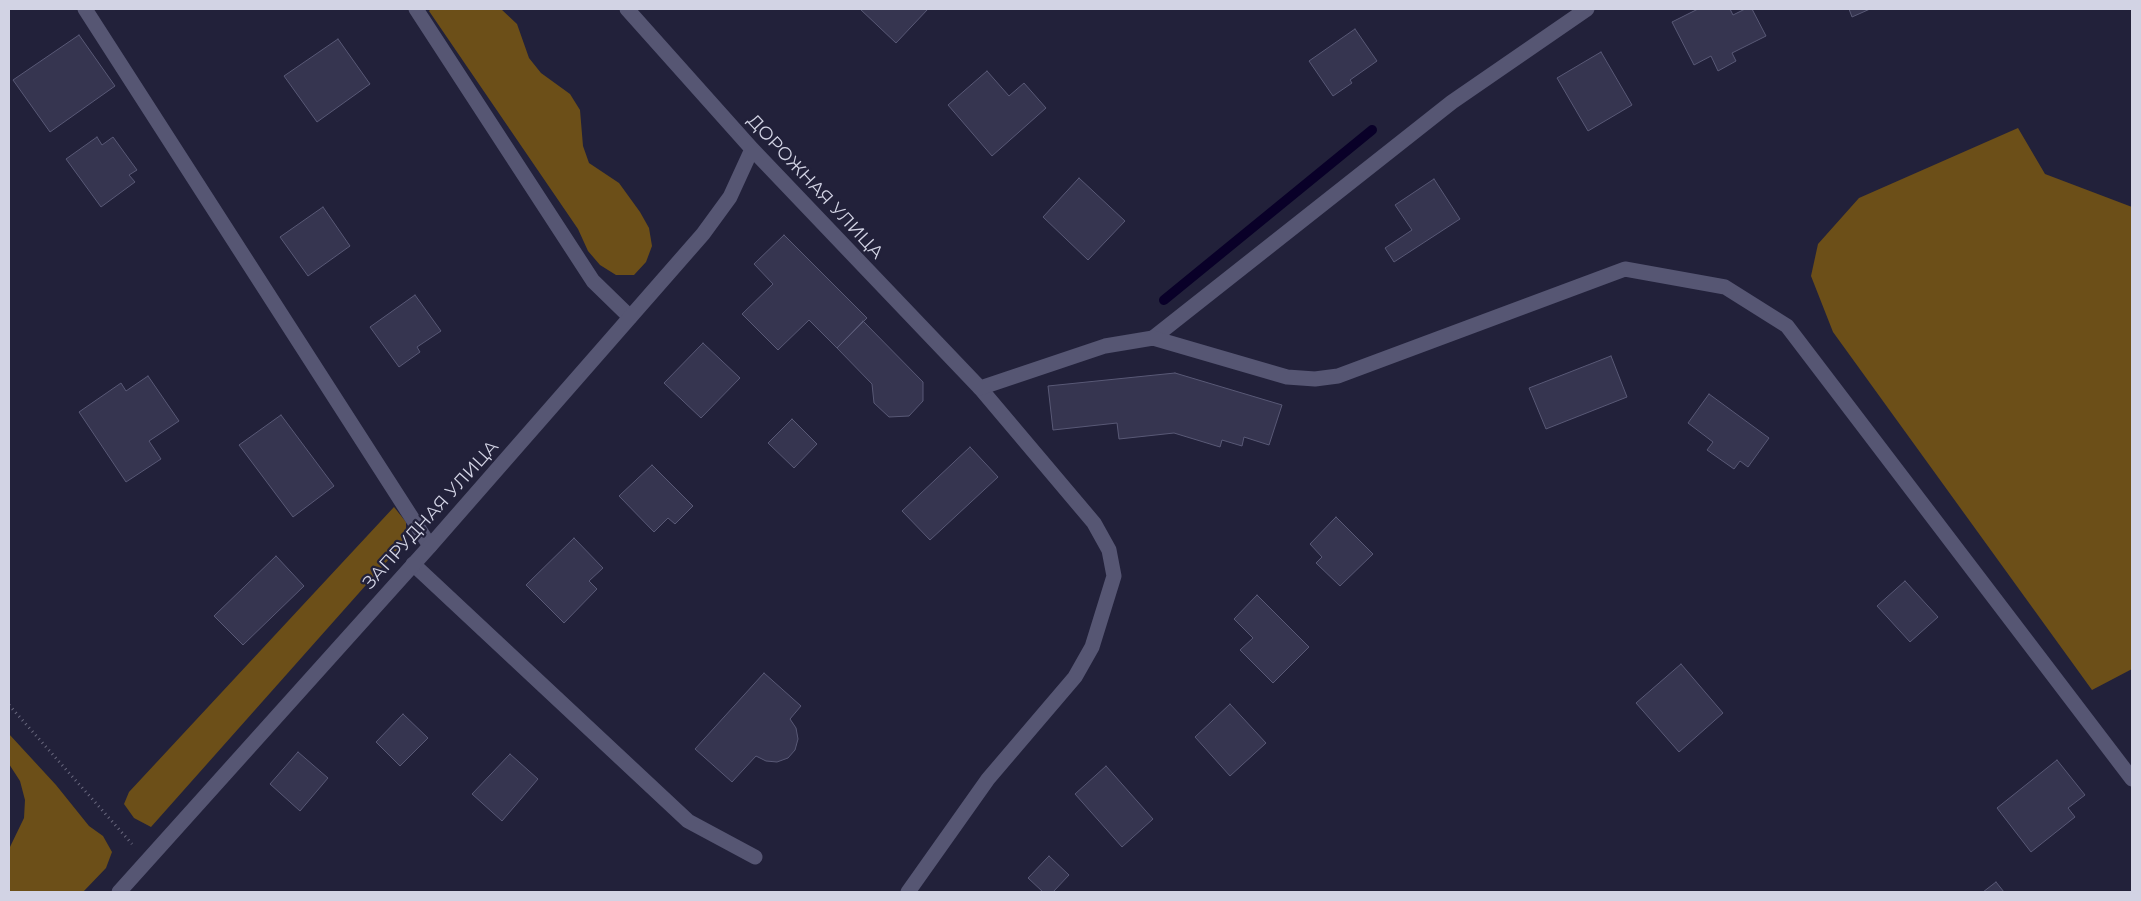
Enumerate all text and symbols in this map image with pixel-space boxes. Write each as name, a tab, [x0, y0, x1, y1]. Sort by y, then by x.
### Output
street label: ДОРОЖНАЯ УЛИЦА	[742, 110, 888, 264]
street label: ЗАПРУДНАЯ УЛИЦА	[359, 436, 503, 594]

